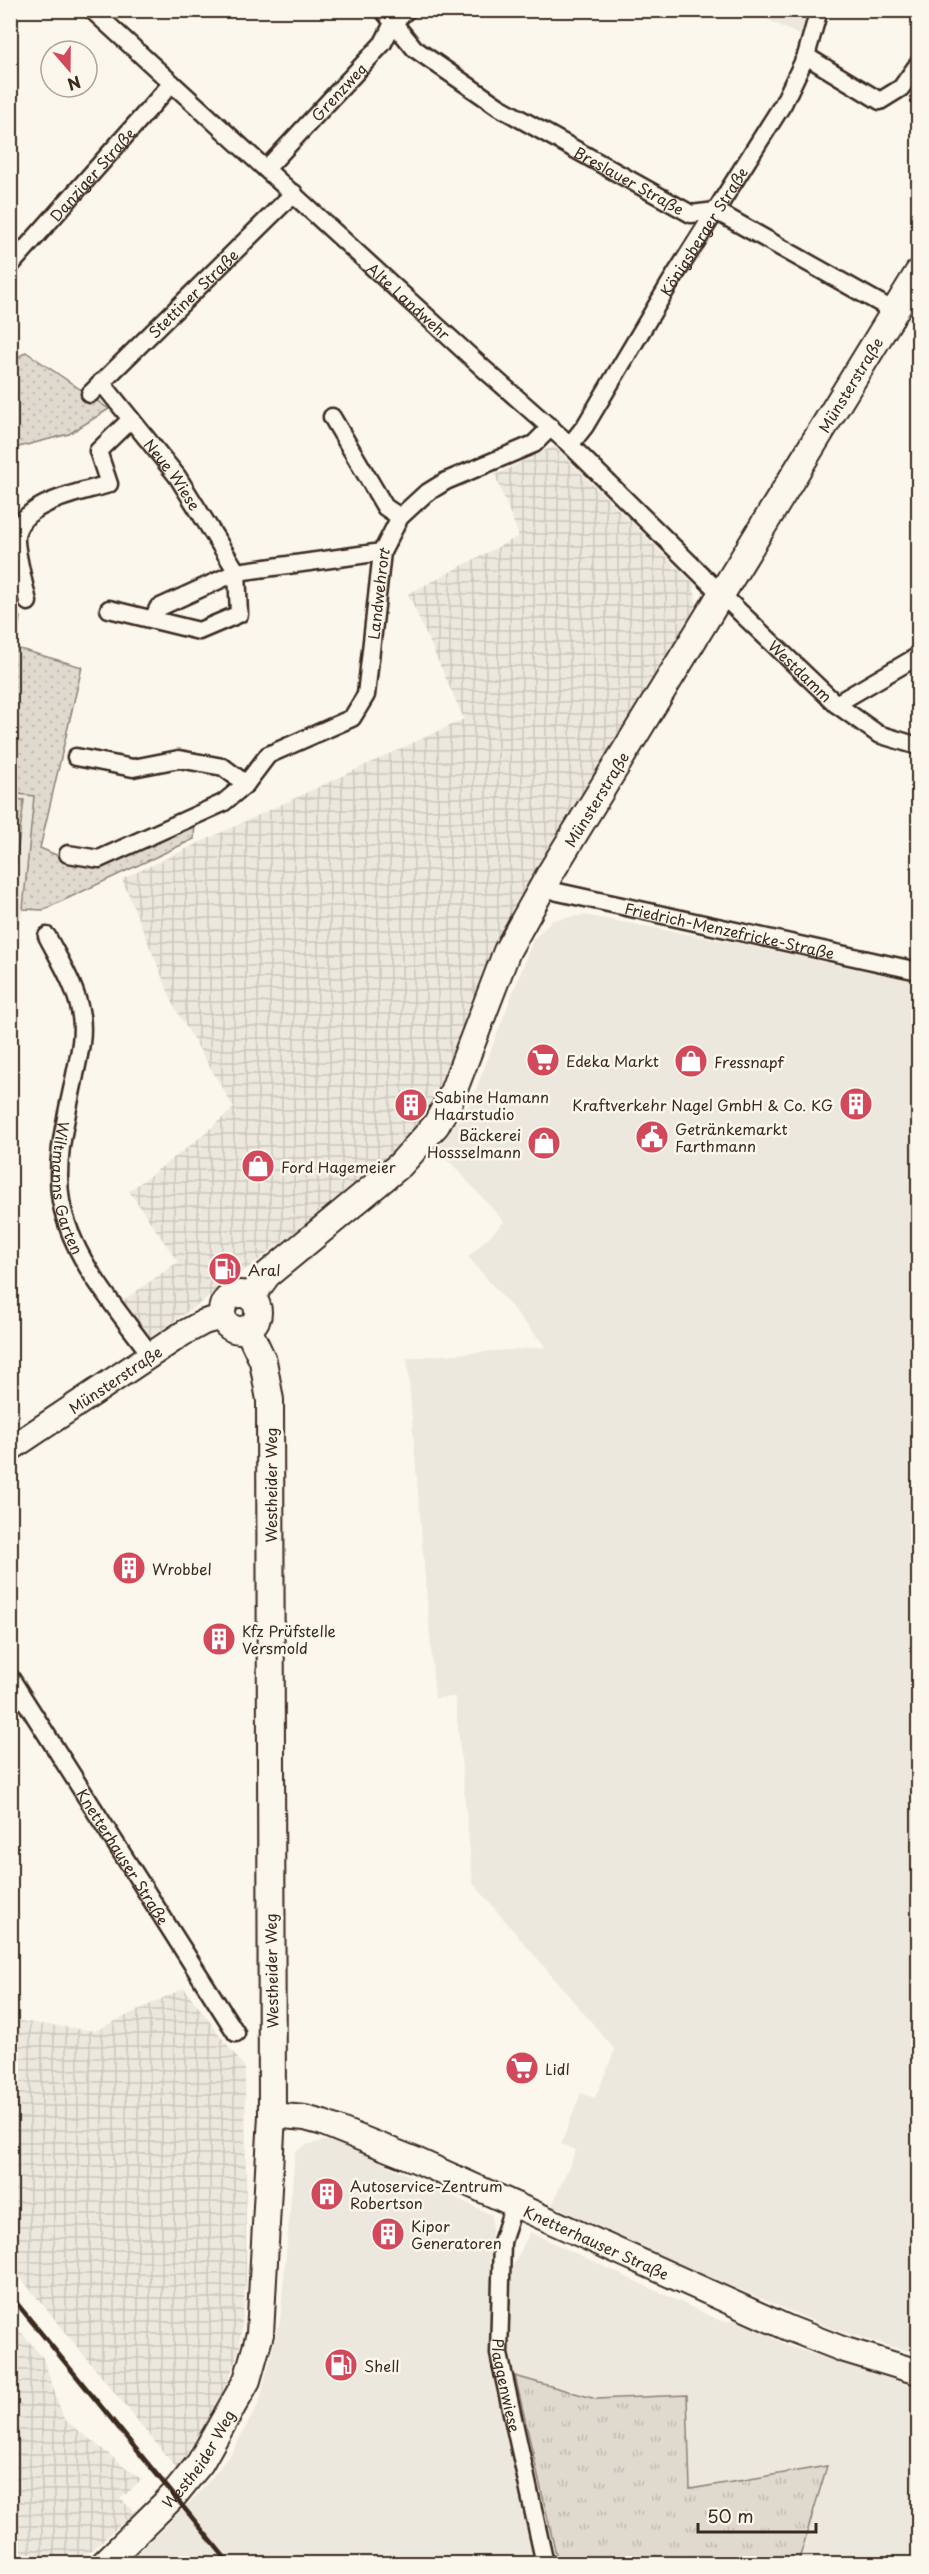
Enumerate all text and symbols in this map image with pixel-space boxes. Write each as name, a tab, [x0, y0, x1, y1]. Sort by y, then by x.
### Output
north arrow	[39, 39, 99, 99]
street label: Grenzweg	[305, 57, 371, 126]
text: N	[64, 71, 85, 97]
street label: Danziger Straße	[44, 122, 139, 226]
street label: Breslauer Straße	[570, 140, 689, 220]
street label: Königsberger Straße	[653, 162, 752, 300]
street label: Stettiner Straße	[142, 243, 243, 343]
street label: Alte Landwehr	[362, 256, 456, 345]
street label: Münsterstraße	[812, 332, 888, 437]
street label: Neue Wiese	[139, 433, 207, 514]
street label: Landwehrort	[361, 542, 395, 641]
street label: Westdamm	[764, 634, 838, 707]
street label: Münsterstraße	[558, 747, 634, 851]
street label: Friedrich-Menzefricke-Straße	[623, 896, 837, 964]
supermarket icon: Edeka Markt	[525, 1042, 561, 1078]
shop icon: Fressnapf	[673, 1043, 709, 1079]
place label: Edeka Markt	[566, 1049, 659, 1072]
place label: Fressnapf	[714, 1050, 784, 1073]
place label: Sabine Hamann Haarstudio	[434, 1085, 549, 1125]
building icon: Kraftverkehr Nagel GmbH & Co. KG	[838, 1086, 874, 1122]
building icon: Sabine Hamann Haarstudio	[393, 1087, 429, 1123]
place label: Kraftverkehr Nagel GmbH & Co. KG	[572, 1093, 833, 1116]
place label: Getränkemarkt Farthmann	[675, 1117, 788, 1157]
street label: Wiltmanns Garten	[47, 1119, 90, 1258]
public building icon: Getränkemarkt Farthmann	[634, 1119, 670, 1155]
place label: Bäckerei Hossselmann	[427, 1123, 521, 1163]
shop icon: Bäckerei Hossselmann	[526, 1125, 562, 1161]
shop icon: Ford Hagemeier	[240, 1148, 276, 1184]
place label: Ford Hagemeier	[281, 1155, 396, 1178]
fuel station icon: Aral	[207, 1251, 243, 1287]
place label: Aral	[248, 1258, 281, 1281]
street label: Münsterstraße	[63, 1339, 166, 1419]
street label: Westheider Weg	[259, 1428, 282, 1542]
building icon: Wrobbel	[111, 1550, 147, 1586]
place label: Wrobbel	[152, 1557, 212, 1580]
place label: Kfz Prüfstelle Versmold	[242, 1619, 336, 1659]
building icon: Kfz Prüfstelle Versmold	[201, 1621, 237, 1657]
street label: Knetterhauser Straße	[72, 1783, 175, 1928]
street label: Westheider Weg	[258, 1913, 284, 2029]
supermarket icon: Lidl	[504, 2050, 540, 2086]
place label: Lidl	[545, 2057, 570, 2080]
place label: Autoservice-Zentrum Robertson	[350, 2174, 503, 2214]
building icon: Autoservice-Zentrum Robertson	[309, 2176, 345, 2212]
street label: Knetterhauser Straße	[520, 2199, 673, 2284]
place label: Kipor Generatoren	[411, 2214, 502, 2254]
building icon: Kipor Generatoren	[370, 2216, 406, 2252]
street label: Plaggenwiese	[487, 2338, 527, 2434]
fuel station icon: Shell	[323, 2347, 359, 2383]
place label: Shell	[364, 2354, 399, 2377]
street label: Westheider Weg	[156, 2405, 240, 2513]
scale bar	[698, 2496, 816, 2534]
text: 50 m	[707, 2502, 754, 2529]

